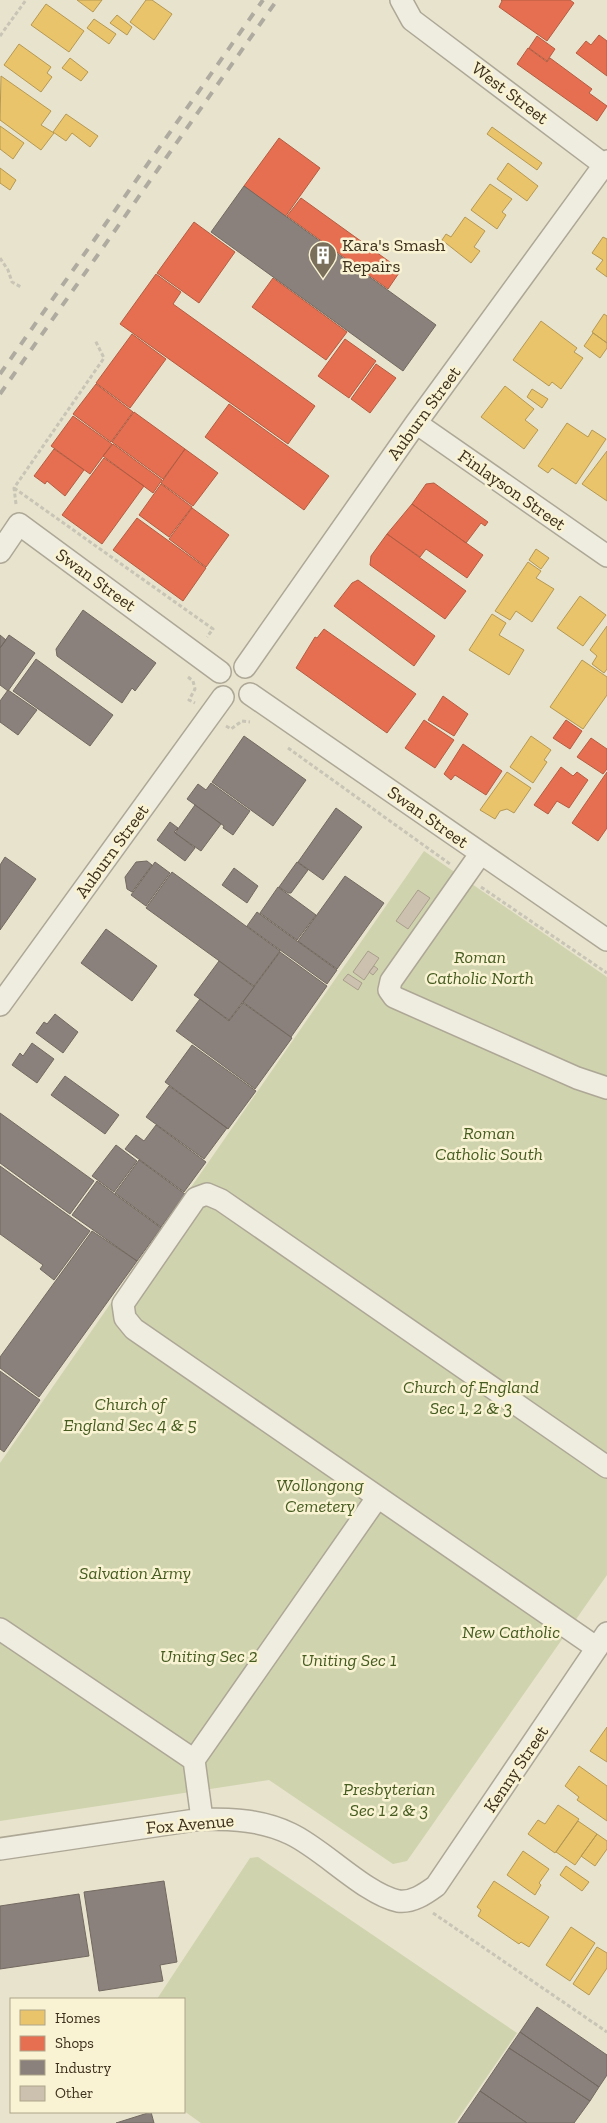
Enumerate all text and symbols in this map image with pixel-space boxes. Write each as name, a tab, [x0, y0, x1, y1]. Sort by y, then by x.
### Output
street label: West Street	[467, 57, 553, 129]
place label: Kara's Smash Repairs	[342, 234, 445, 277]
building icon: Kara's Smash Repairs	[308, 240, 338, 279]
street label: Auburn Street	[383, 362, 466, 464]
street label: Finlayson Street	[454, 445, 570, 535]
street label: Swan Street	[52, 544, 141, 617]
street label: Swan Street	[383, 781, 473, 853]
street label: Auburn Street	[71, 800, 154, 902]
park label: Roman Catholic North	[426, 946, 534, 989]
park label: Roman Catholic South	[435, 1122, 543, 1165]
park label: Church of England Sec 1, 2 & 3	[403, 1376, 539, 1419]
park label: Church of England Sec 4 & 5	[63, 1393, 197, 1436]
park label: Wollongong Cemetery	[276, 1474, 364, 1517]
park label: Salvation Army	[79, 1562, 191, 1584]
park label: New Catholic	[462, 1621, 560, 1643]
park label: Uniting Sec 2	[160, 1645, 258, 1667]
park label: Uniting Sec 1	[301, 1649, 397, 1671]
street label: Kenny Street	[479, 1721, 553, 1817]
park label: Presbyterian Sec 1 2 & 3	[343, 1778, 435, 1821]
street label: Fox Avenue	[145, 1809, 235, 1839]
legend	[10, 1998, 185, 2113]
text: Homes	[55, 2009, 100, 2027]
text: Shops	[55, 2034, 94, 2052]
text: Industry	[55, 2059, 112, 2077]
text: Other	[55, 2084, 93, 2102]

